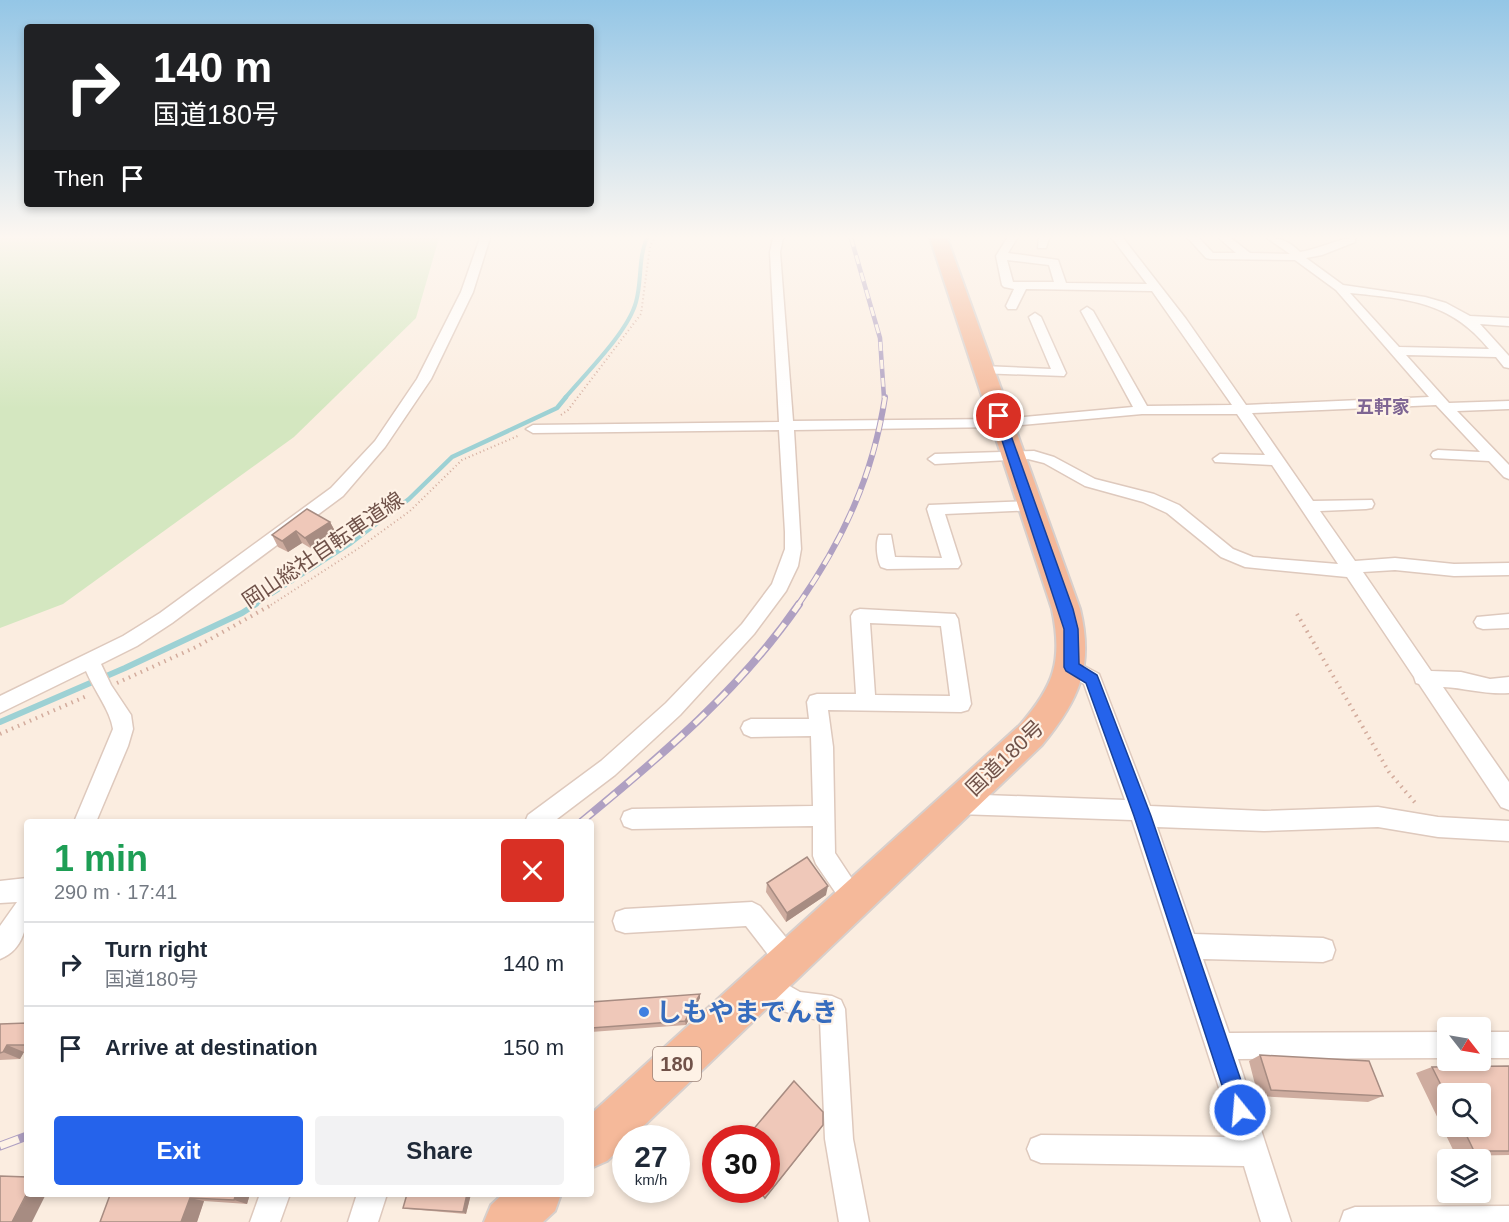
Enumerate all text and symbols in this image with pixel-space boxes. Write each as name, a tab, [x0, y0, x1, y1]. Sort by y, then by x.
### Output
text: 140 m	[153, 44, 272, 91]
icon: right	[54, 48, 132, 126]
text: 国道180号	[153, 100, 279, 130]
icon: arrive	[116, 162, 149, 195]
text: Then	[54, 166, 104, 191]
pin	[973, 390, 1024, 441]
district label: 五軒家	[1356, 397, 1410, 417]
icon: arrive	[982, 399, 1015, 432]
street label: 岡山総社自転車道線	[238, 487, 407, 612]
street label: 国道180号	[961, 715, 1048, 800]
text: 1 min	[54, 838, 148, 879]
button: close	[501, 839, 564, 902]
text: 290 m · 17:41	[54, 881, 177, 903]
text: Turn right	[105, 937, 207, 962]
icon: right	[54, 948, 87, 981]
text: 140 m	[503, 951, 564, 976]
text: 国道180号	[105, 968, 198, 990]
place label: しもやまでんき	[656, 997, 838, 1027]
marker: しもやまでんき	[637, 1005, 651, 1019]
north arrow	[1437, 1017, 1491, 1071]
map controls	[1437, 1017, 1491, 1203]
icon: arrive	[54, 1032, 87, 1065]
text: Arrive at destination	[105, 1035, 318, 1060]
text: 150 m	[503, 1035, 564, 1060]
road number: 180	[653, 1047, 701, 1081]
position arrow	[1208, 1078, 1272, 1142]
button: search	[1437, 1083, 1491, 1137]
button: Exit	[54, 1116, 303, 1185]
button: Share	[315, 1116, 564, 1185]
speed limit sign: 30	[702, 1125, 780, 1203]
text: 27	[634, 1140, 668, 1173]
button: layers	[1437, 1149, 1491, 1203]
text: km/h	[635, 1171, 667, 1188]

